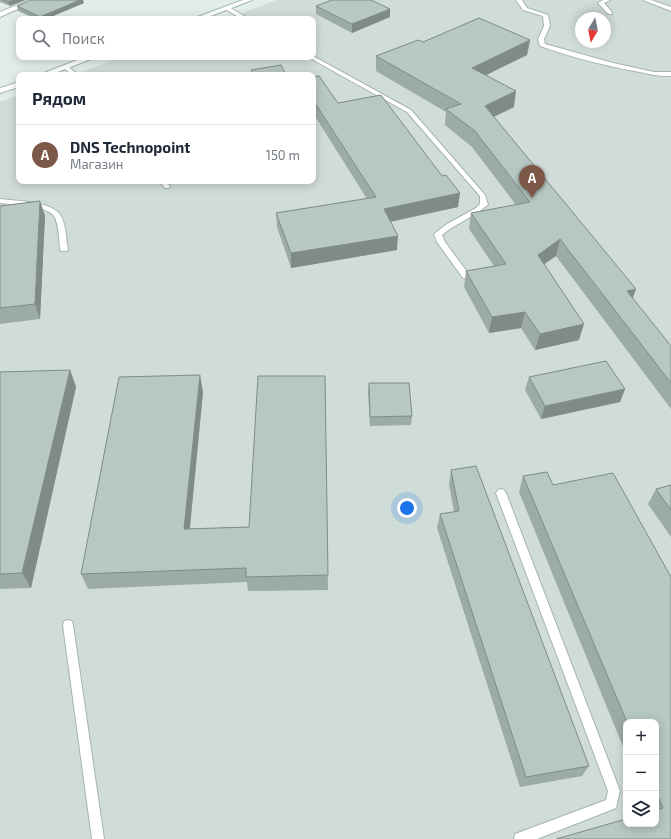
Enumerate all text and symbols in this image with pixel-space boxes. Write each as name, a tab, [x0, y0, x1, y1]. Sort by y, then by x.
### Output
north arrow	[575, 12, 611, 48]
search box	[16, 16, 316, 60]
icon: search	[30, 27, 52, 49]
text: Поиск	[62, 29, 105, 47]
text: Рядом	[32, 88, 86, 108]
text: DNS Technopoint	[70, 138, 190, 156]
text: A	[41, 147, 49, 163]
text: 150 m	[266, 147, 300, 163]
text: Магазин	[70, 156, 123, 172]
pin: A	[519, 165, 545, 198]
your location	[397, 498, 417, 518]
map controls	[623, 719, 659, 827]
button: +	[623, 719, 659, 755]
button: −	[623, 755, 659, 791]
button: layers	[623, 791, 659, 827]

